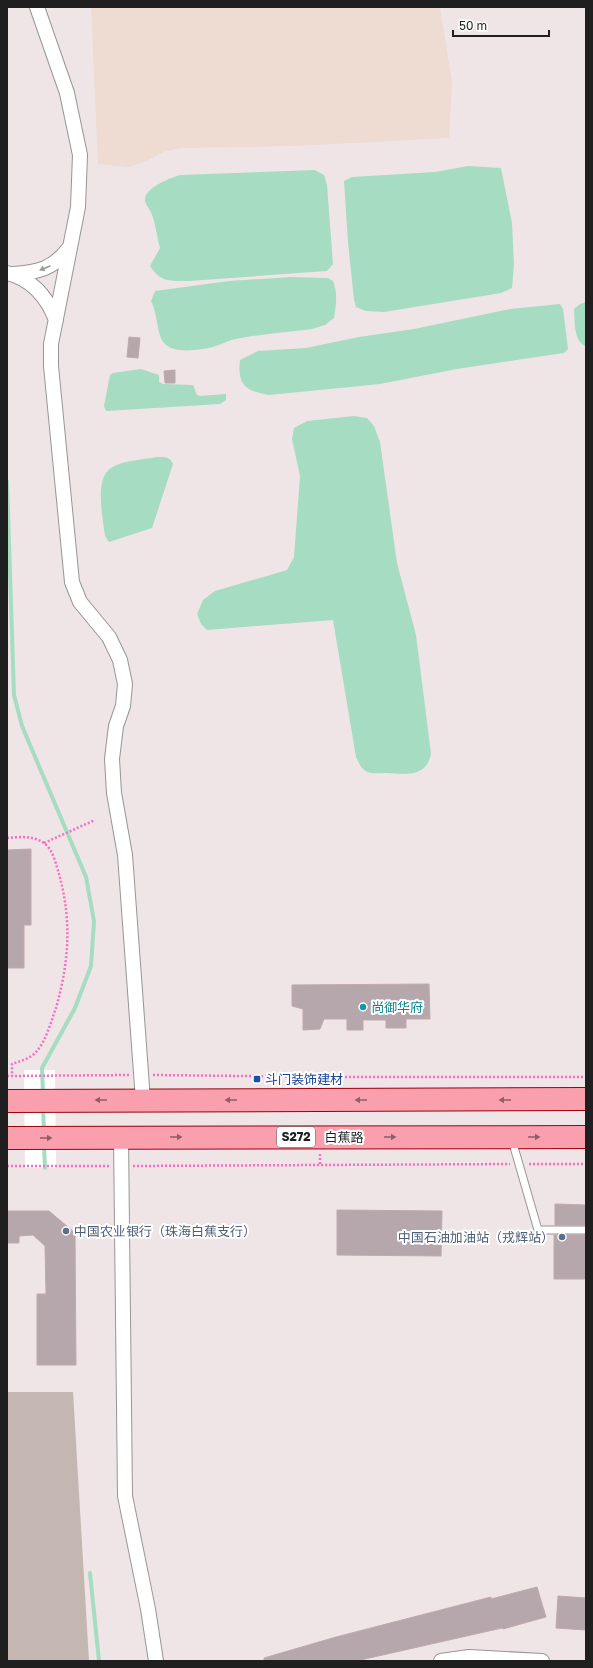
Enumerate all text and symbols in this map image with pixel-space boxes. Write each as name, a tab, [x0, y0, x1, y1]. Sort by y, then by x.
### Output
scale bar	[453, 12, 549, 38]
text: 50 m	[459, 18, 487, 33]
one-way arrow	[39, 265, 50, 271]
place label: 尚御华府	[371, 999, 423, 1015]
marker: 尚御华府	[358, 1002, 368, 1012]
place label: 斗门装饰建材	[265, 1071, 343, 1087]
marker: 斗门装饰建材	[252, 1074, 262, 1084]
one-way arrow	[94, 1097, 107, 1103]
one-way arrow	[224, 1097, 237, 1103]
one-way arrow	[354, 1097, 367, 1103]
one-way arrow	[498, 1097, 511, 1103]
road number: S272	[277, 1127, 315, 1147]
street label: 白蕉路	[324, 1129, 364, 1145]
one-way arrow	[170, 1134, 183, 1140]
one-way arrow	[384, 1134, 397, 1140]
one-way arrow	[528, 1134, 541, 1140]
one-way arrow	[40, 1135, 53, 1141]
place label: 中国农业银行（珠海白蕉支行）	[74, 1223, 256, 1239]
marker: 中国农业银行（珠海白蕉支行）	[61, 1226, 71, 1236]
place label: 中国石油加油站（戎辉站）	[398, 1229, 554, 1245]
marker: 中国石油加油站（戎辉站）	[557, 1232, 567, 1242]

